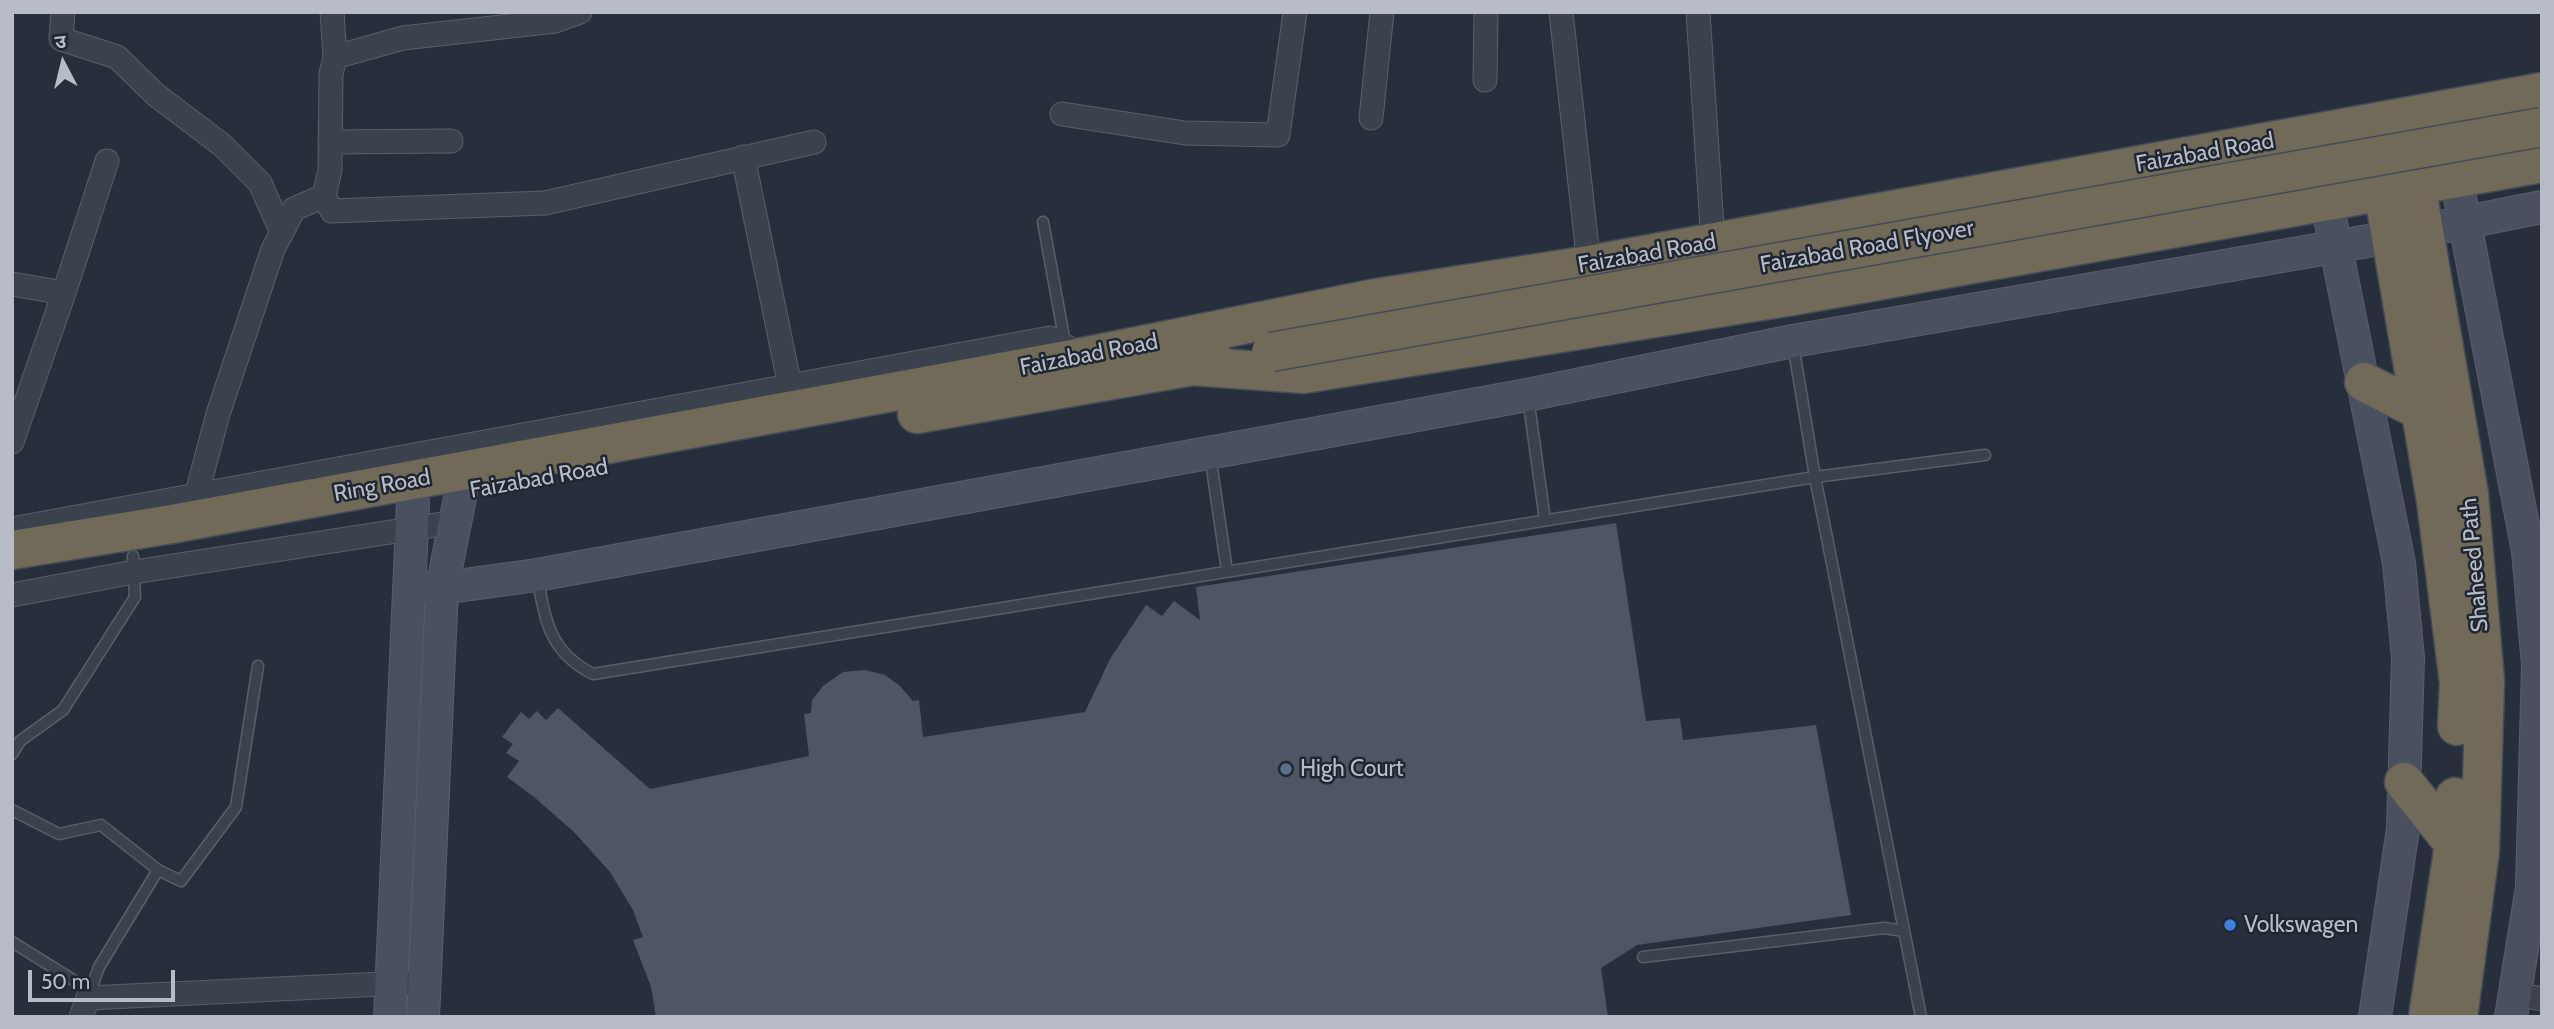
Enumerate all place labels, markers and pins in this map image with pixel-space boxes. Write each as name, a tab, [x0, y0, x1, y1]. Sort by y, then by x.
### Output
place label: High Court	[1300, 755, 1404, 783]
marker: High Court	[1278, 761, 1294, 777]
place label: Volkswagen	[2244, 911, 2358, 939]
marker: Volkswagen	[2222, 917, 2238, 933]

